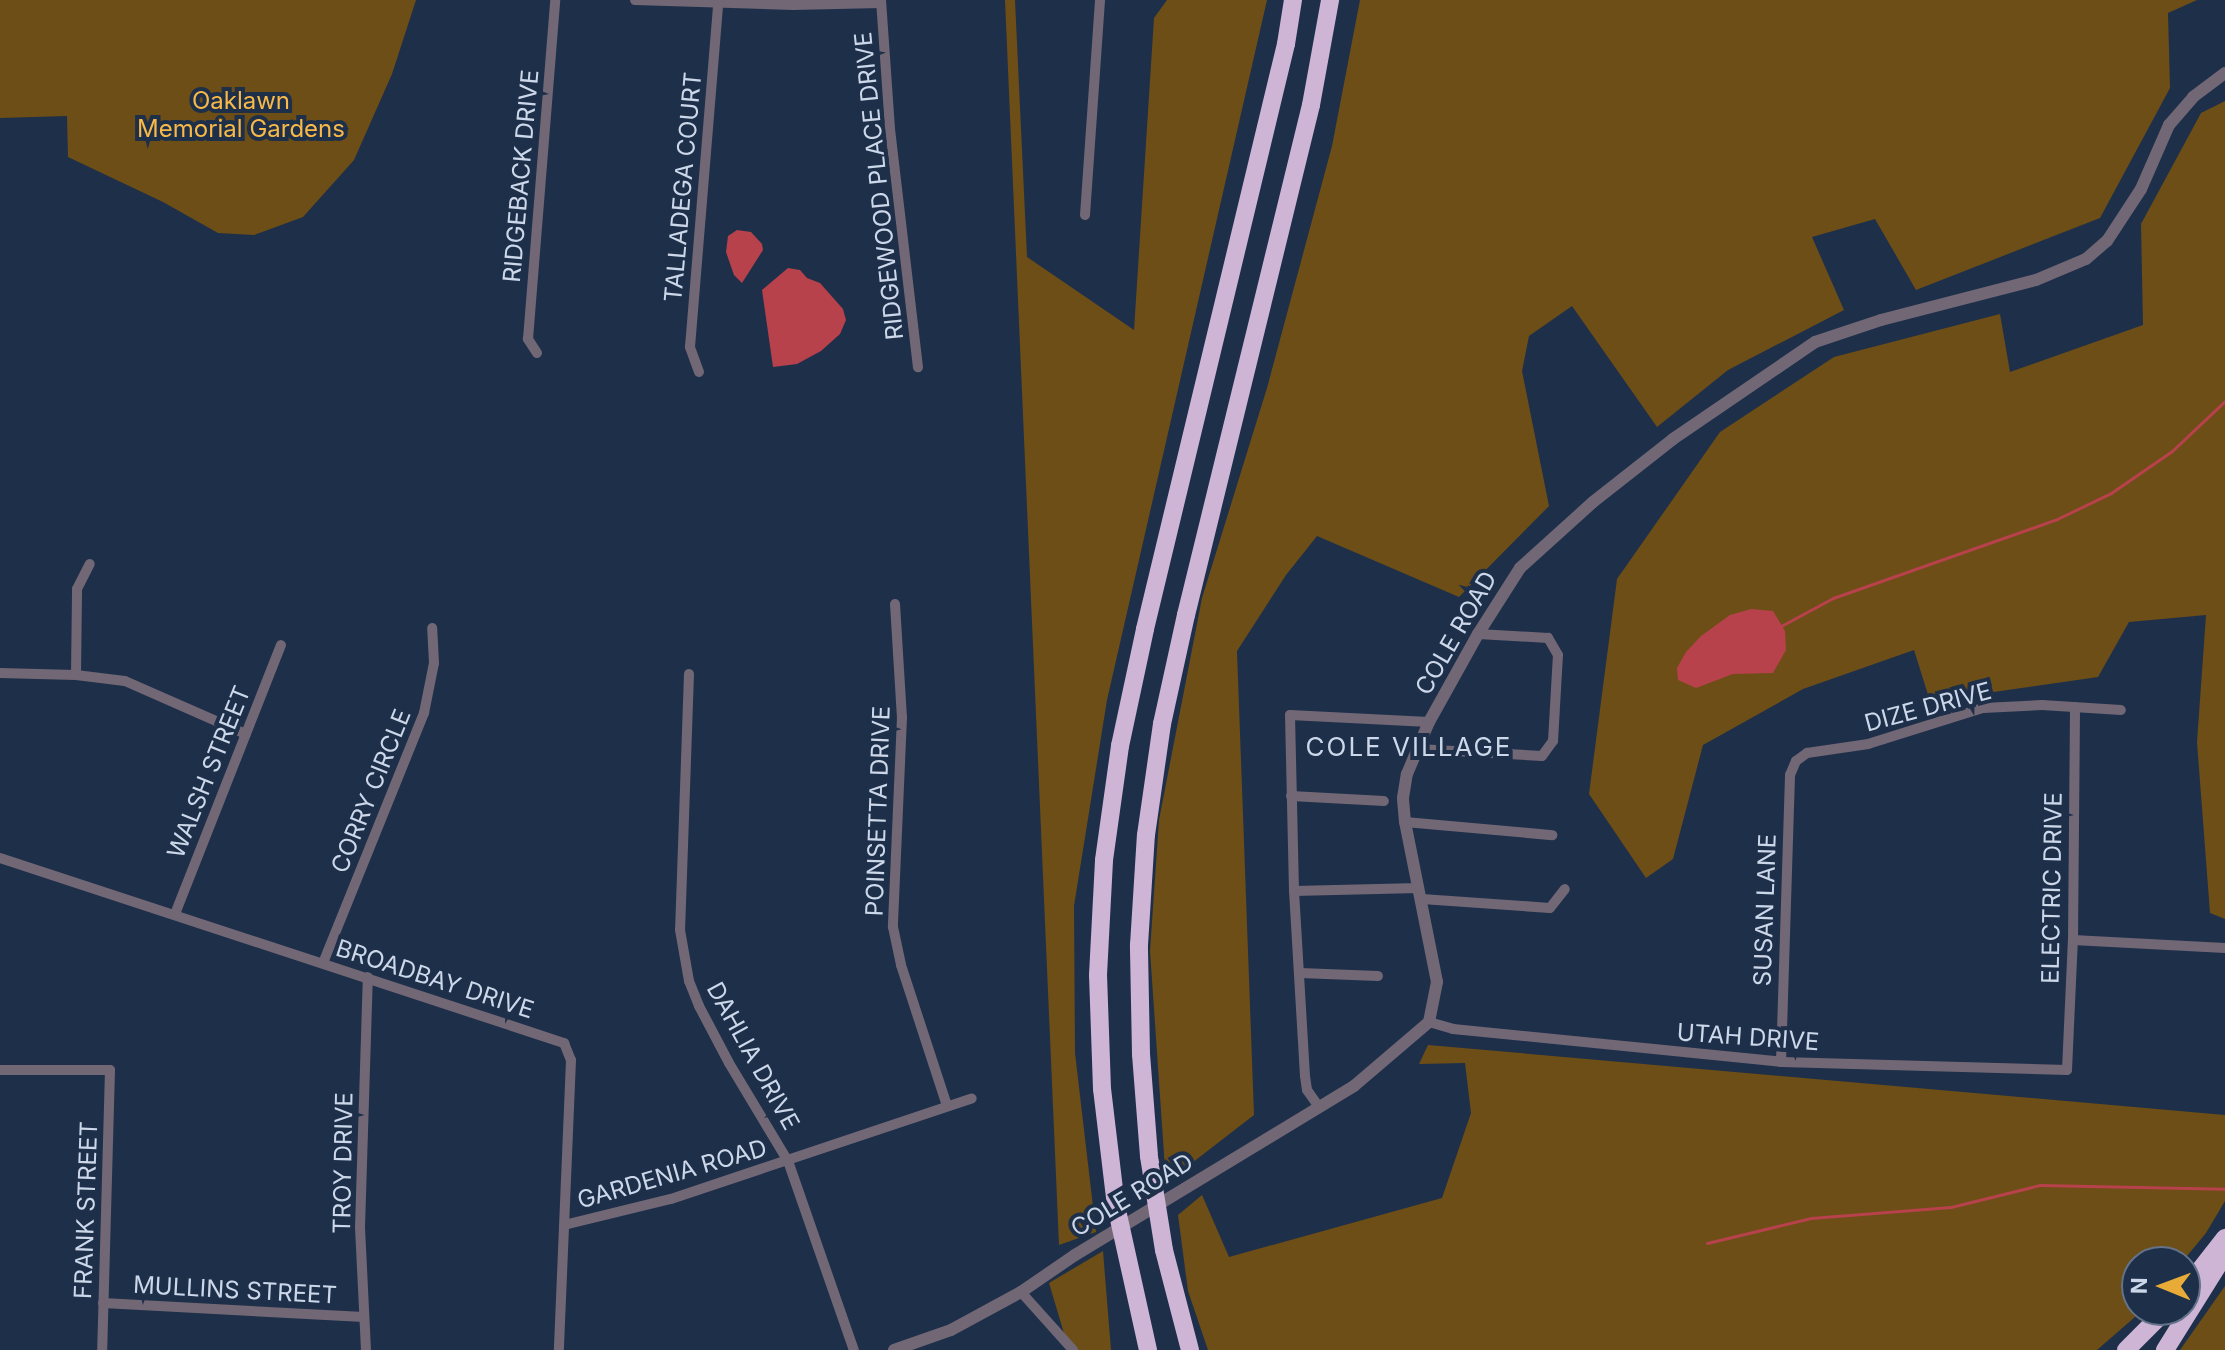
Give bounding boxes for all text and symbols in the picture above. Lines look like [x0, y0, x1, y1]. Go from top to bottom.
street label: RIDGEWOOD PLACE DRIVE [849, 31, 909, 341]
street label: RIDGEBACK DRIVE [497, 68, 545, 284]
street label: TALLADEGA COURT [659, 71, 707, 303]
park label: Oaklawn Memorial Gardens [137, 87, 345, 143]
street label: COLE ROAD [1409, 566, 1503, 700]
street label: DIZE DRIVE [1861, 676, 1995, 738]
street label: WALSH STREET [161, 682, 257, 862]
street label: CORRY CIRCLE [325, 705, 417, 877]
street label: POINSETTA DRIVE [860, 705, 896, 917]
district label: COLE VILLAGE [1306, 731, 1512, 763]
street label: ELECTRIC DRIVE [2036, 792, 2068, 984]
street label: SUSAN LANE [1748, 833, 1782, 987]
street label: BROADBAY DRIVE [332, 933, 538, 1025]
street label: DAHLIA DRIVE [701, 977, 805, 1135]
street label: UTAH DRIVE [1676, 1018, 1820, 1056]
street label: TROY DRIVE [327, 1092, 359, 1234]
street label: FRANK STREET [69, 1121, 103, 1299]
street label: GARDENIA ROAD [574, 1133, 770, 1215]
street label: COLE ROAD [1066, 1147, 1198, 1243]
north arrow [2121, 1246, 2201, 1326]
street label: MULLINS STREET [132, 1270, 338, 1310]
text: N [2126, 1277, 2152, 1294]

